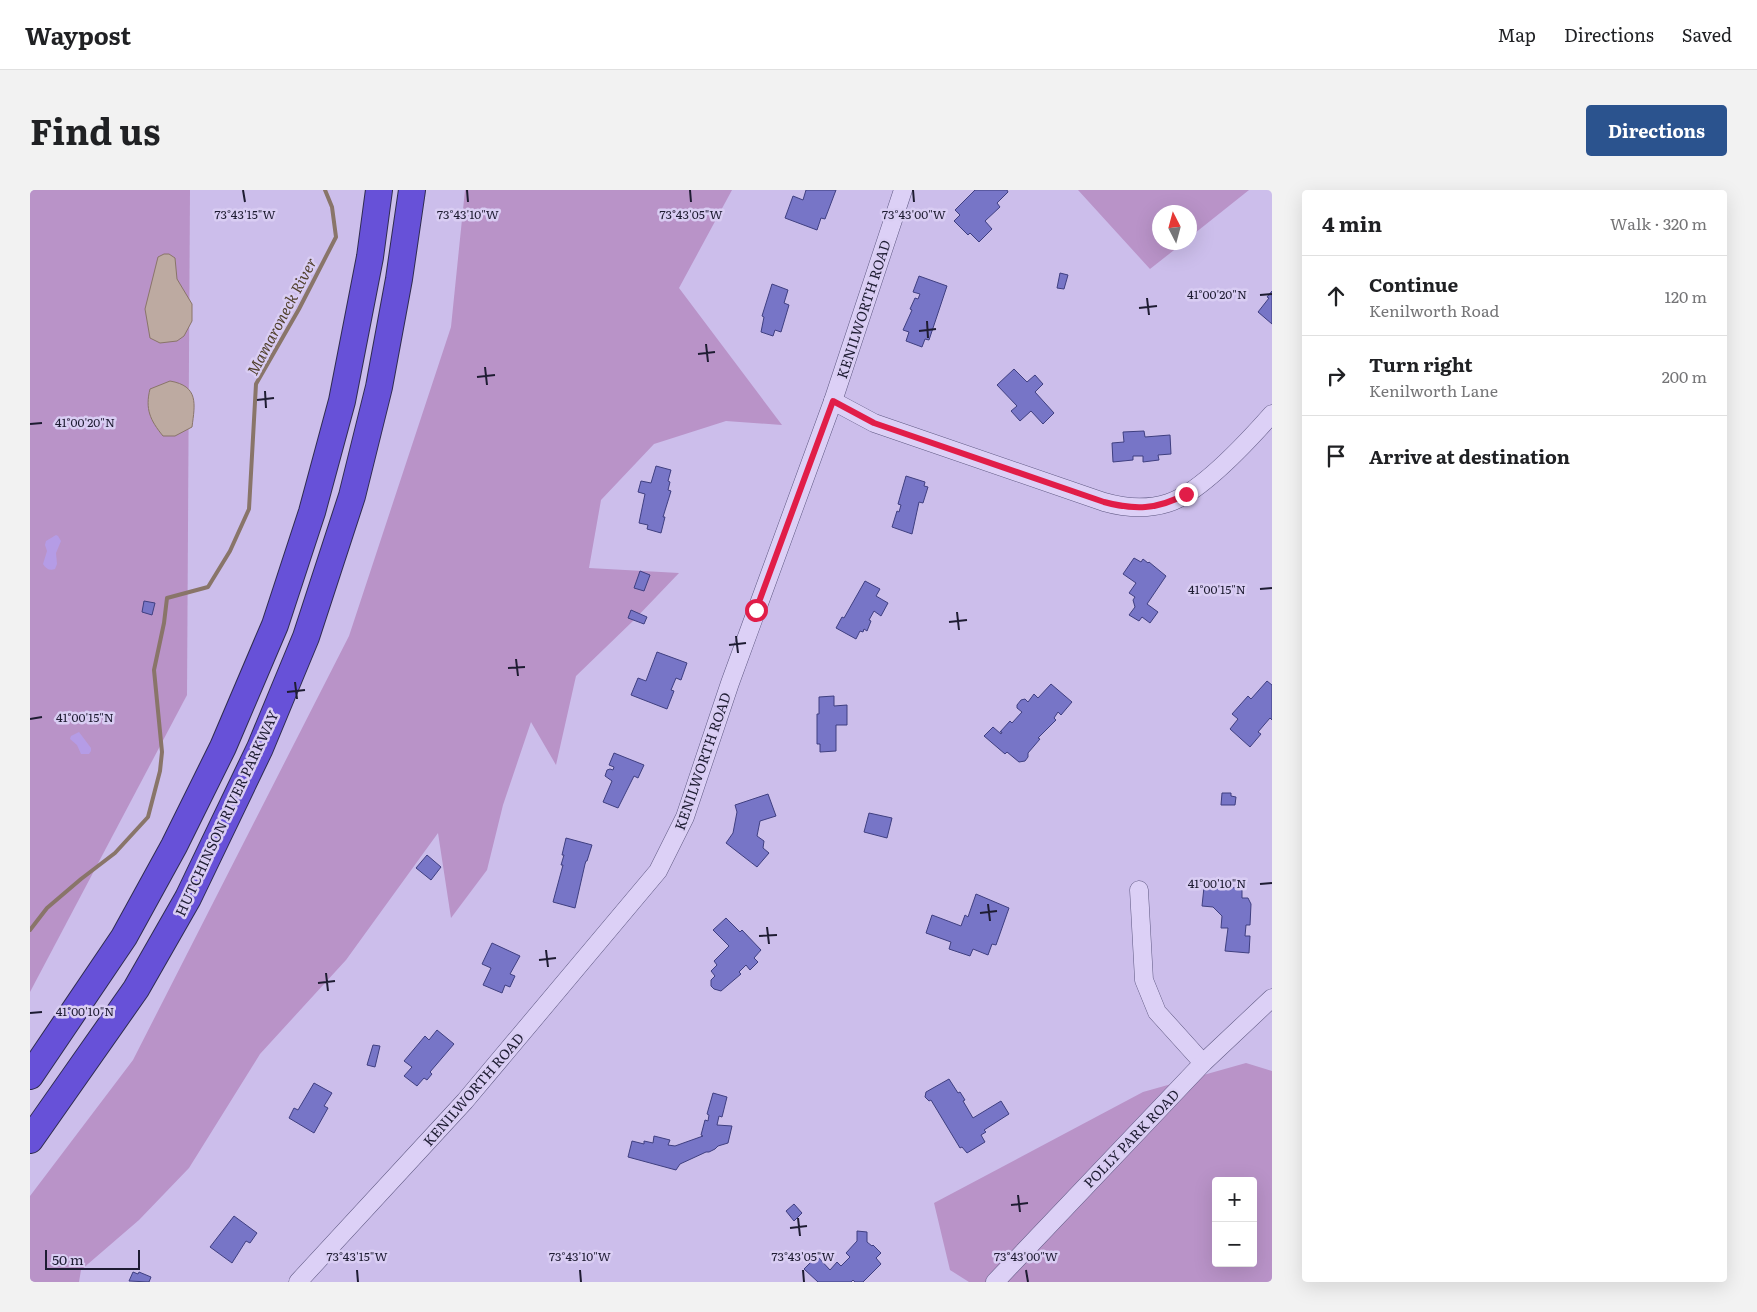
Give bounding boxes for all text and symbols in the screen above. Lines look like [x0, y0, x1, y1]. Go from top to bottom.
text: Waypost [25, 17, 131, 52]
text: Map [1498, 21, 1536, 48]
text: Directions [1564, 21, 1654, 48]
text: Saved [1682, 21, 1732, 48]
text: Find us [30, 104, 160, 156]
button: Directions [1586, 105, 1727, 156]
text: 73°43'15"W [214, 205, 276, 223]
text: 73°43'10"W [437, 205, 499, 223]
text: 73°43'05"W [659, 205, 723, 223]
text: 73°43'00"W [882, 205, 946, 223]
north arrow [1152, 205, 1197, 250]
text: 4 min [1322, 207, 1382, 238]
text: Walk · 320 m [1610, 211, 1707, 235]
street label: KENILWORTH ROAD [831, 237, 895, 381]
water label: Mamaroneck River [240, 253, 322, 379]
text: Continue [1369, 270, 1458, 298]
icon: ahead [1322, 282, 1350, 310]
text: 120 m [1664, 284, 1707, 308]
text: 41°00'20"N [1187, 285, 1247, 303]
text: Kenilworth Road [1369, 298, 1499, 322]
text: Turn right [1369, 350, 1473, 378]
icon: right [1322, 362, 1350, 390]
text: 200 m [1662, 364, 1707, 388]
text: Kenilworth Lane [1369, 378, 1498, 402]
text: 41°00'20"N [55, 413, 115, 431]
icon: arrive [1322, 442, 1350, 470]
text: Arrive at destination [1369, 442, 1570, 470]
route end [1175, 483, 1198, 506]
text: 41°00'15"N [1188, 580, 1246, 598]
route start [745, 599, 768, 622]
street label: KENILWORTH ROAD [669, 689, 735, 833]
street label: HUTCHINSON RIVER PARKWAY [169, 707, 283, 919]
text: 41°00'15"N [56, 708, 114, 726]
text: 41°00'10"N [1188, 874, 1246, 892]
text: 41°00'10"N [56, 1002, 114, 1020]
street label: KENILWORTH ROAD [418, 1028, 528, 1150]
street label: POLLY PARK ROAD [1079, 1084, 1184, 1192]
map controls [1212, 1177, 1257, 1267]
button: + [1212, 1177, 1257, 1222]
button: − [1212, 1222, 1257, 1267]
scale bar [45, 1247, 140, 1270]
text: 73°43'15"W [326, 1247, 388, 1265]
text: 73°43'10"W [549, 1247, 611, 1265]
text: 73°43'05"W [771, 1247, 835, 1265]
text: 73°43'00"W [994, 1247, 1058, 1265]
text: 50 m [52, 1249, 84, 1269]

